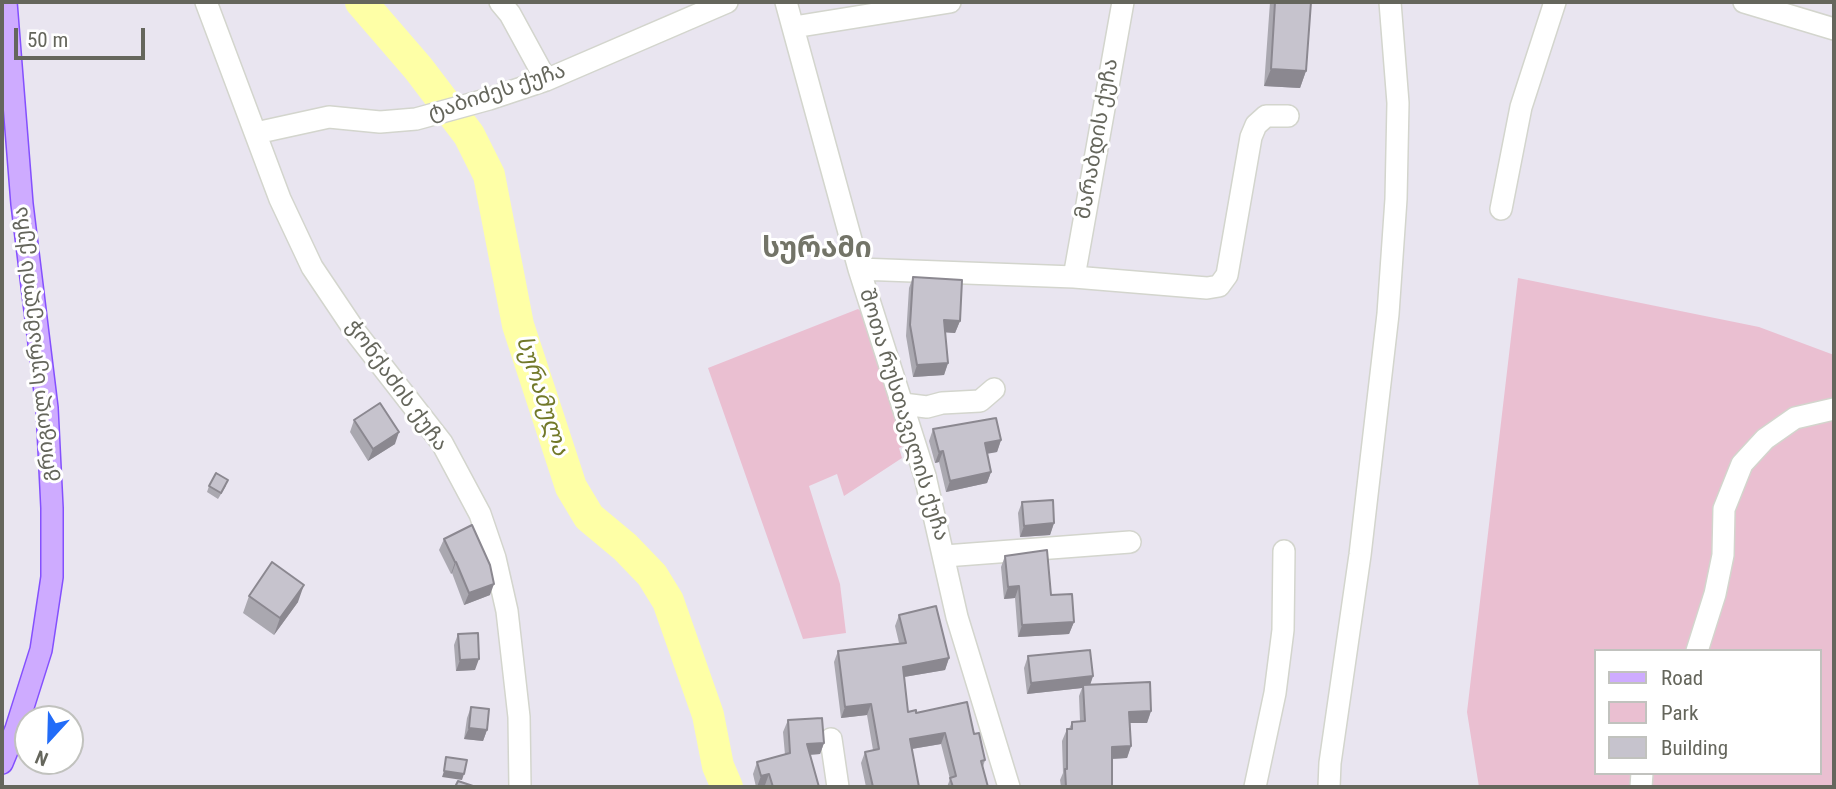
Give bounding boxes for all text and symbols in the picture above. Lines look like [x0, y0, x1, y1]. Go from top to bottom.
scale bar [18, 14, 149, 58]
text: 50 m [27, 28, 68, 52]
street label: მარაბდის ქუჩა [1071, 57, 1125, 221]
street label: ტაბიძეს ქუჩა [425, 59, 569, 127]
street label: გრიგოლ სურამელის ქუჩა [9, 205, 63, 483]
district label: სურამი [762, 233, 872, 267]
street label: შოთა რუსთაველის ქუჩა [853, 286, 953, 544]
street label: ჭონქაძის ქუჩა [340, 315, 452, 457]
water label: სურამულა [509, 333, 573, 459]
legend [1594, 649, 1822, 775]
text: Road [1661, 666, 1703, 690]
text: Park [1661, 701, 1698, 725]
north arrow [14, 705, 84, 775]
text: Building [1661, 736, 1728, 760]
text: N [32, 745, 51, 771]

